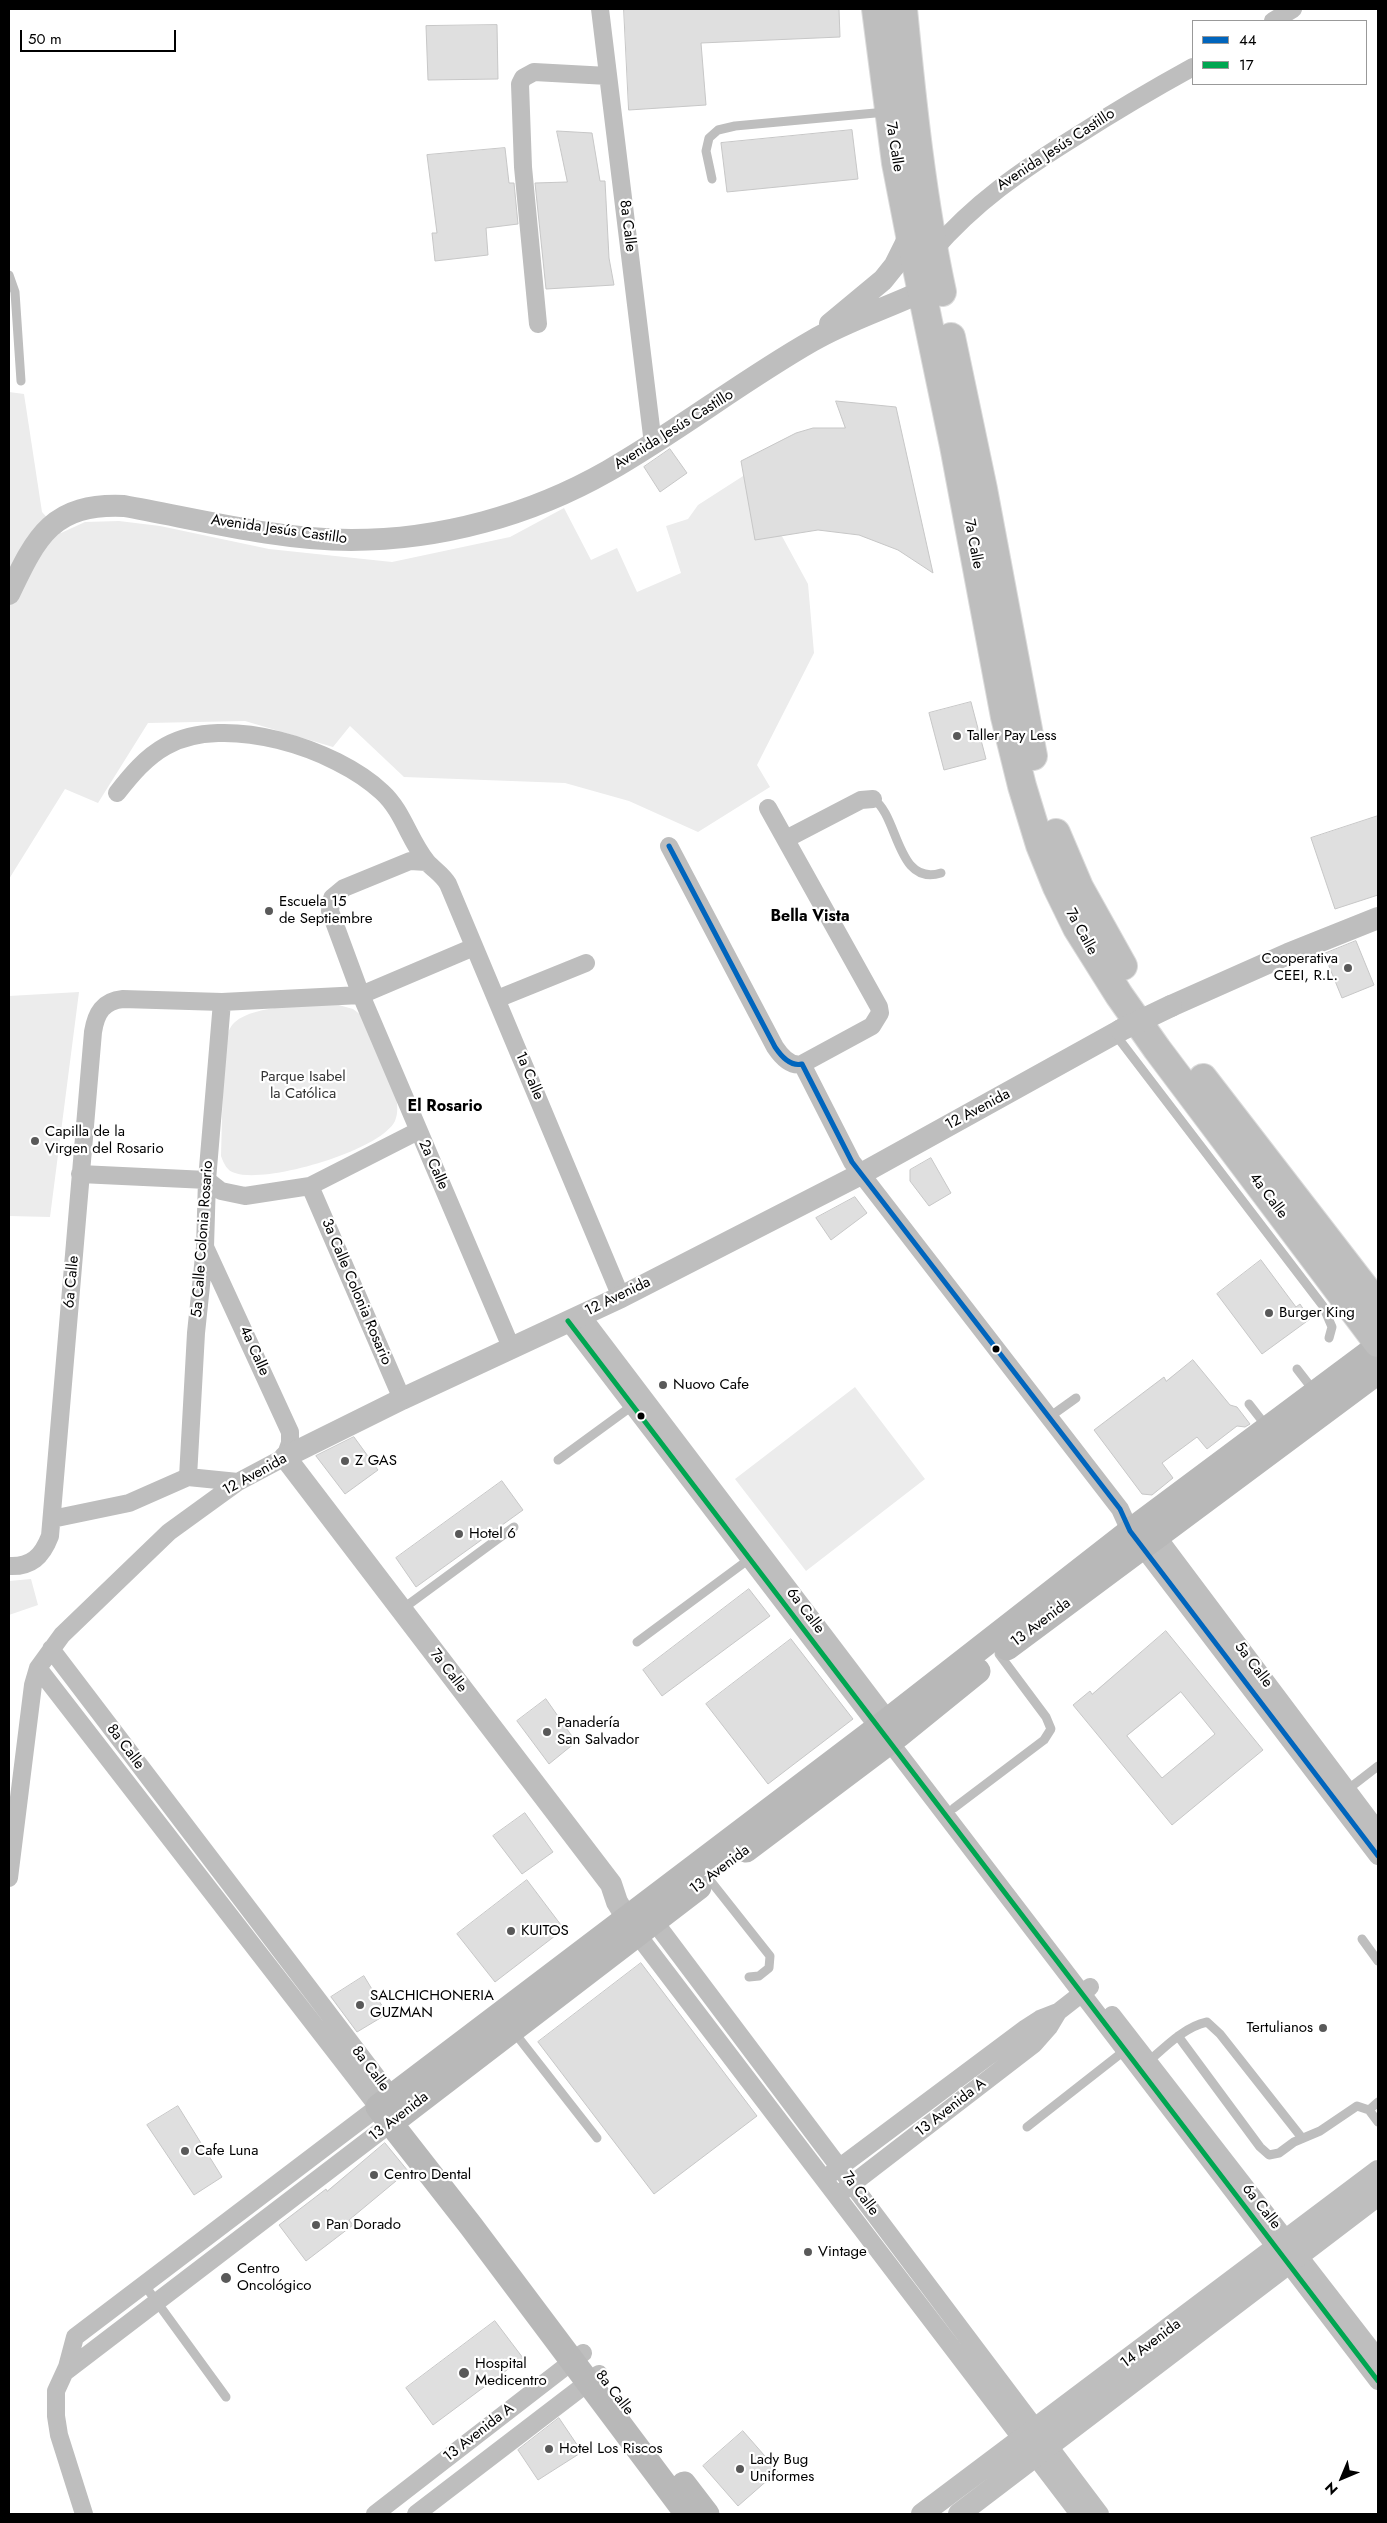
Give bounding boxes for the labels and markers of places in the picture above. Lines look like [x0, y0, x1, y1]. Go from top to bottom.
place label: Taller Pay Less [967, 727, 1057, 745]
marker: Taller Pay Less [951, 730, 963, 742]
place label: Escuela 15 de Septiembre [279, 893, 372, 928]
marker: Escuela 15 de Septiembre [263, 905, 275, 917]
place label: Cooperativa CEEI, R.L. [1261, 950, 1338, 985]
marker: Cooperativa CEEI, R.L. [1342, 962, 1354, 974]
place label: Capilla de la Virgen del Rosario [45, 1123, 164, 1158]
marker: Capilla de la Virgen del Rosario [29, 1135, 41, 1147]
place label: Burger King [1279, 1304, 1355, 1322]
marker: Burger King [1263, 1307, 1275, 1319]
unlabelled marker [991, 1344, 1001, 1354]
place label: Nuovo Cafe [673, 1376, 749, 1394]
marker: Nuovo Cafe [657, 1379, 669, 1391]
unlabelled marker [636, 1411, 646, 1421]
place label: Z GAS [355, 1452, 397, 1470]
marker: Z GAS [339, 1455, 351, 1467]
place label: Hotel 6 [469, 1525, 516, 1543]
marker: Hotel 6 [453, 1528, 465, 1540]
place label: Panadería San Salvador [557, 1714, 639, 1749]
marker: Panadería San Salvador [541, 1726, 553, 1738]
place label: KUITOS [521, 1922, 569, 1940]
marker: KUITOS [505, 1925, 517, 1937]
place label: SALCHICHONERIA GUZMAN [370, 1987, 494, 2022]
marker: SALCHICHONERIA GUZMAN [354, 1999, 366, 2011]
place label: Tertulianos [1247, 2019, 1313, 2037]
marker: Tertulianos [1317, 2022, 1329, 2034]
place label: Cafe Luna [195, 2142, 258, 2160]
marker: Cafe Luna [179, 2145, 191, 2157]
place label: Centro Dental [384, 2166, 471, 2184]
marker: Centro Dental [368, 2169, 380, 2181]
place label: Pan Dorado [326, 2216, 401, 2234]
marker: Pan Dorado [310, 2219, 322, 2231]
place label: Vintage [818, 2243, 867, 2261]
marker: Vintage [802, 2246, 814, 2258]
place label: Centro Oncológico [237, 2260, 312, 2295]
marker: Centro Oncológico [219, 2271, 233, 2285]
place label: Hospital Medicentro [475, 2355, 547, 2390]
marker: Hospital Medicentro [457, 2366, 471, 2380]
place label: Hotel Los Riscos [559, 2440, 662, 2458]
marker: Hotel Los Riscos [543, 2443, 555, 2455]
place label: Lady Bug Uniformes [750, 2451, 814, 2486]
marker: Lady Bug Uniformes [734, 2463, 746, 2475]

